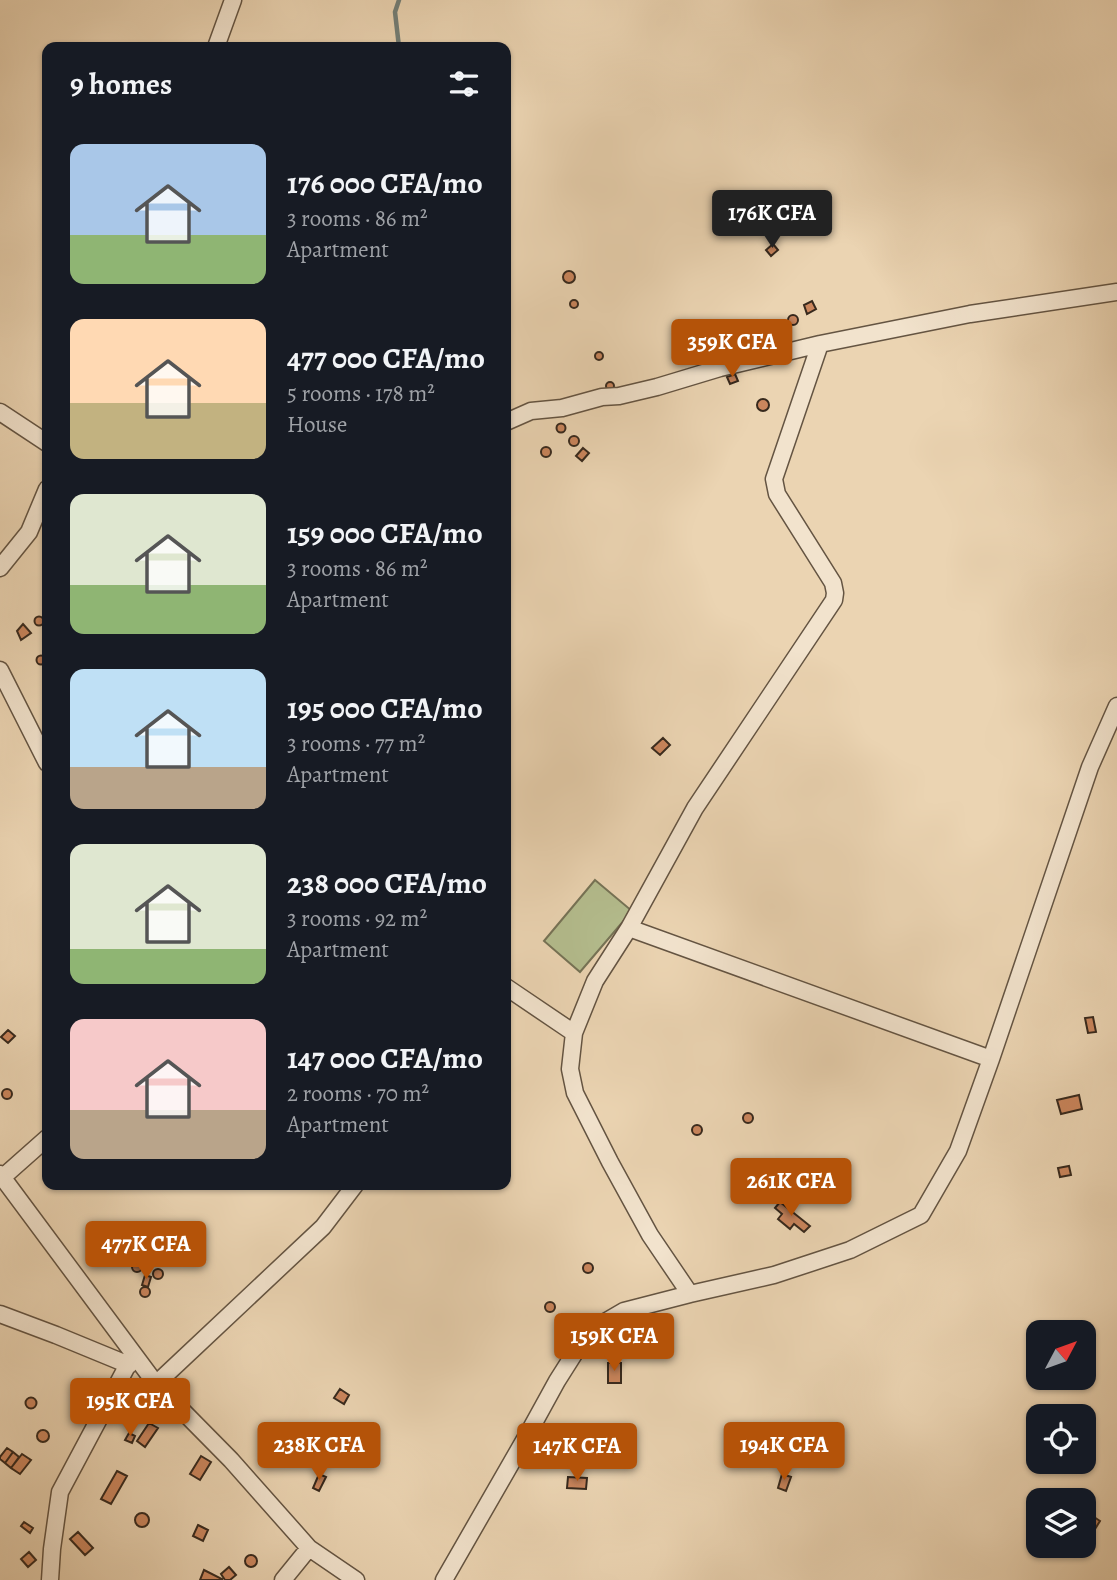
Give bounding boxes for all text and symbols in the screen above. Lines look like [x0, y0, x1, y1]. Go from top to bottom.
text: 9 homes [70, 64, 172, 104]
icon: filters [445, 65, 483, 103]
text: 176 000 CFA/mo [287, 163, 483, 203]
icon: home [126, 172, 210, 256]
pin: 176K CFA [700, 190, 844, 250]
text: 176K CFA [728, 197, 816, 228]
text: 3 rooms · 86 m² [287, 203, 428, 234]
text: Apartment [287, 234, 389, 265]
pin: 359K CFA [660, 320, 804, 379]
text: 359K CFA [687, 326, 777, 357]
text: 477 000 CFA/mo [287, 338, 485, 378]
icon: home [126, 347, 210, 431]
text: 5 rooms · 178 m² [287, 378, 435, 409]
text: House [287, 409, 347, 440]
text: 159 000 CFA/mo [287, 513, 483, 553]
icon: home [126, 522, 210, 606]
text: 3 rooms · 86 m² [287, 553, 428, 584]
text: Apartment [287, 584, 389, 615]
text: 195 000 CFA/mo [287, 688, 483, 728]
icon: home [126, 697, 210, 781]
text: 3 rooms · 77 m² [287, 728, 425, 759]
text: Apartment [287, 759, 389, 790]
text: 238 000 CFA/mo [287, 863, 487, 903]
icon: home [126, 872, 210, 956]
text: 3 rooms · 92 m² [287, 903, 427, 934]
text: Apartment [287, 934, 389, 965]
text: 147 000 CFA/mo [287, 1038, 483, 1078]
icon: home [126, 1047, 210, 1131]
text: 2 rooms · 70 m² [287, 1078, 429, 1109]
text: Apartment [287, 1109, 389, 1140]
pin: 261K CFA [719, 1158, 863, 1218]
text: 261K CFA [746, 1165, 836, 1196]
pin: 477K CFA [74, 1222, 218, 1281]
text: 477K CFA [101, 1228, 191, 1259]
pin: 159K CFA [542, 1314, 686, 1373]
text: 159K CFA [570, 1320, 658, 1351]
north arrow [1026, 1320, 1096, 1390]
map controls [1026, 1320, 1096, 1558]
pin: 195K CFA [58, 1378, 202, 1438]
text: 195K CFA [86, 1385, 174, 1416]
button: locate [1026, 1404, 1096, 1474]
pin: 238K CFA [247, 1422, 391, 1482]
pin: 194K CFA [712, 1422, 856, 1482]
pin: 147K CFA [505, 1424, 649, 1483]
text: 238K CFA [273, 1429, 365, 1460]
text: 194K CFA [740, 1429, 828, 1460]
text: 147K CFA [533, 1430, 621, 1461]
button: layers [1026, 1488, 1096, 1558]

